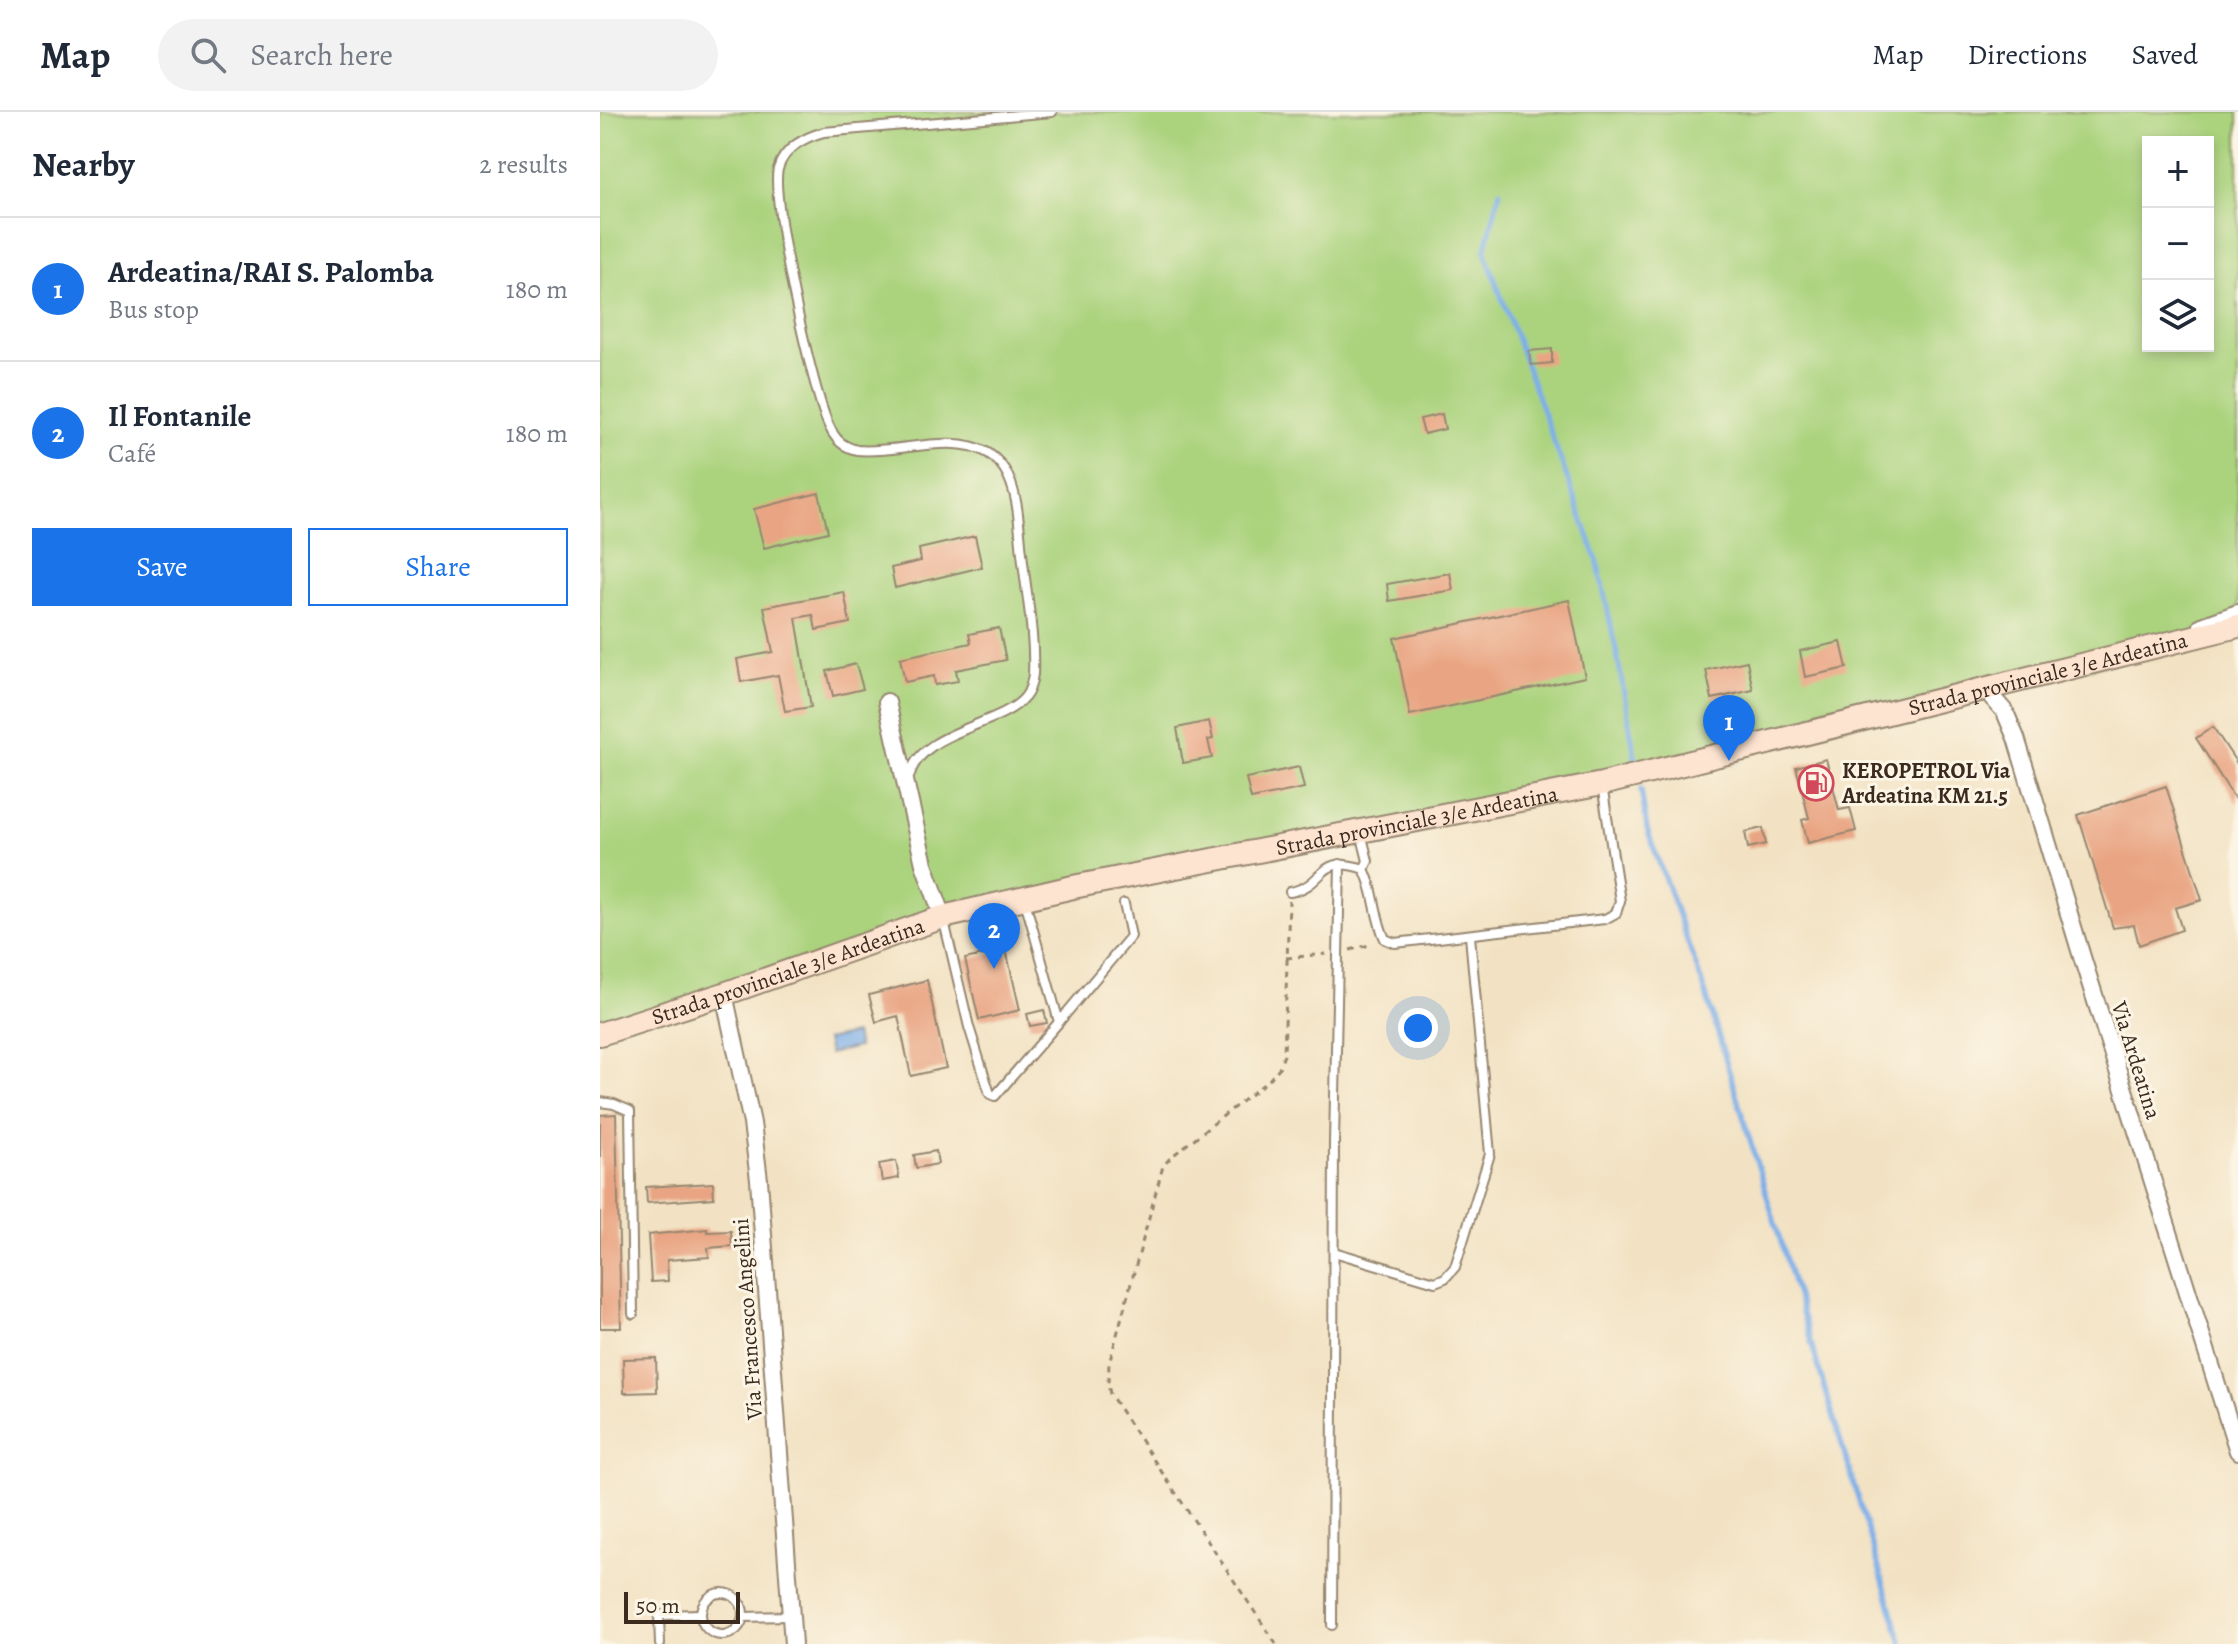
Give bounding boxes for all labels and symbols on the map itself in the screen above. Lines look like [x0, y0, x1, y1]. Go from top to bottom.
street label: Strada provinciale 3/e Ardeatina [1905, 625, 2191, 723]
pin: 1 [1703, 695, 1755, 761]
place label: KEROPETROL Via Ardeatina KM 21.5 [1841, 756, 2011, 811]
fuel station icon: KEROPETROL Via Ardeatina KM 21.5 [1797, 764, 1835, 802]
street label: Strada provinciale 3/e Ardeatina [1273, 779, 1561, 863]
pin: 2 [968, 903, 1020, 969]
street label: Strada provinciale 3/e Ardeatina [648, 911, 929, 1032]
street label: Via Ardeatina [2104, 997, 2168, 1124]
your location [1398, 1008, 1438, 1048]
street label: Via Francesco Angelini [726, 1217, 770, 1422]
scale bar [624, 1588, 740, 1624]

